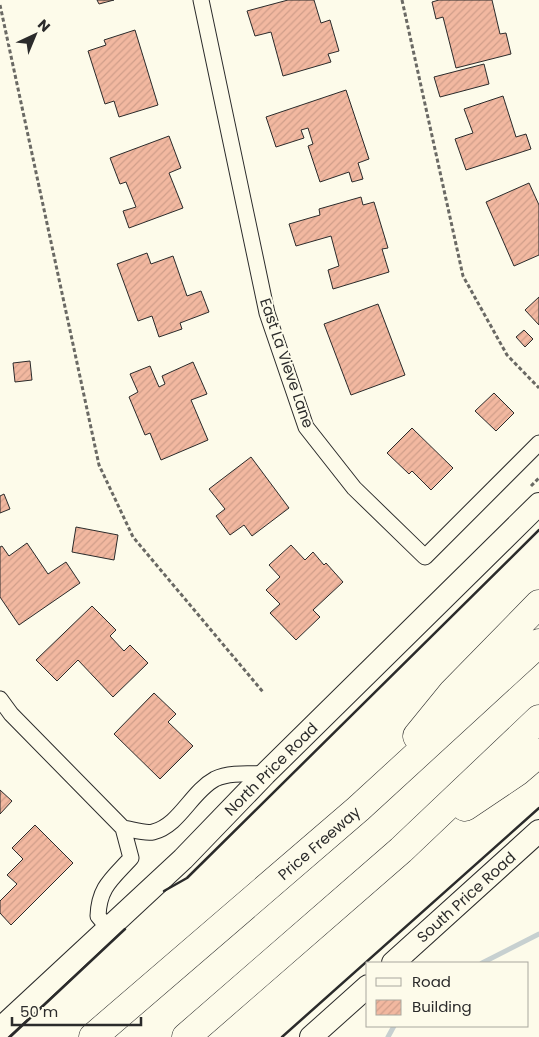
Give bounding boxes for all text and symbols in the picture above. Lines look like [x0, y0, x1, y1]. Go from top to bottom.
north arrow [10, 10, 60, 60]
text: N [33, 15, 55, 36]
street label: East La Vieve Lane [255, 295, 319, 431]
street label: North Price Road [220, 718, 322, 820]
street label: Price Freeway [273, 801, 365, 885]
street label: South Price Road [412, 847, 520, 947]
legend [366, 962, 529, 1027]
text: Road [412, 971, 451, 992]
scale bar [12, 994, 141, 1026]
text: Building [412, 996, 472, 1017]
text: 50 m [20, 1001, 58, 1022]

